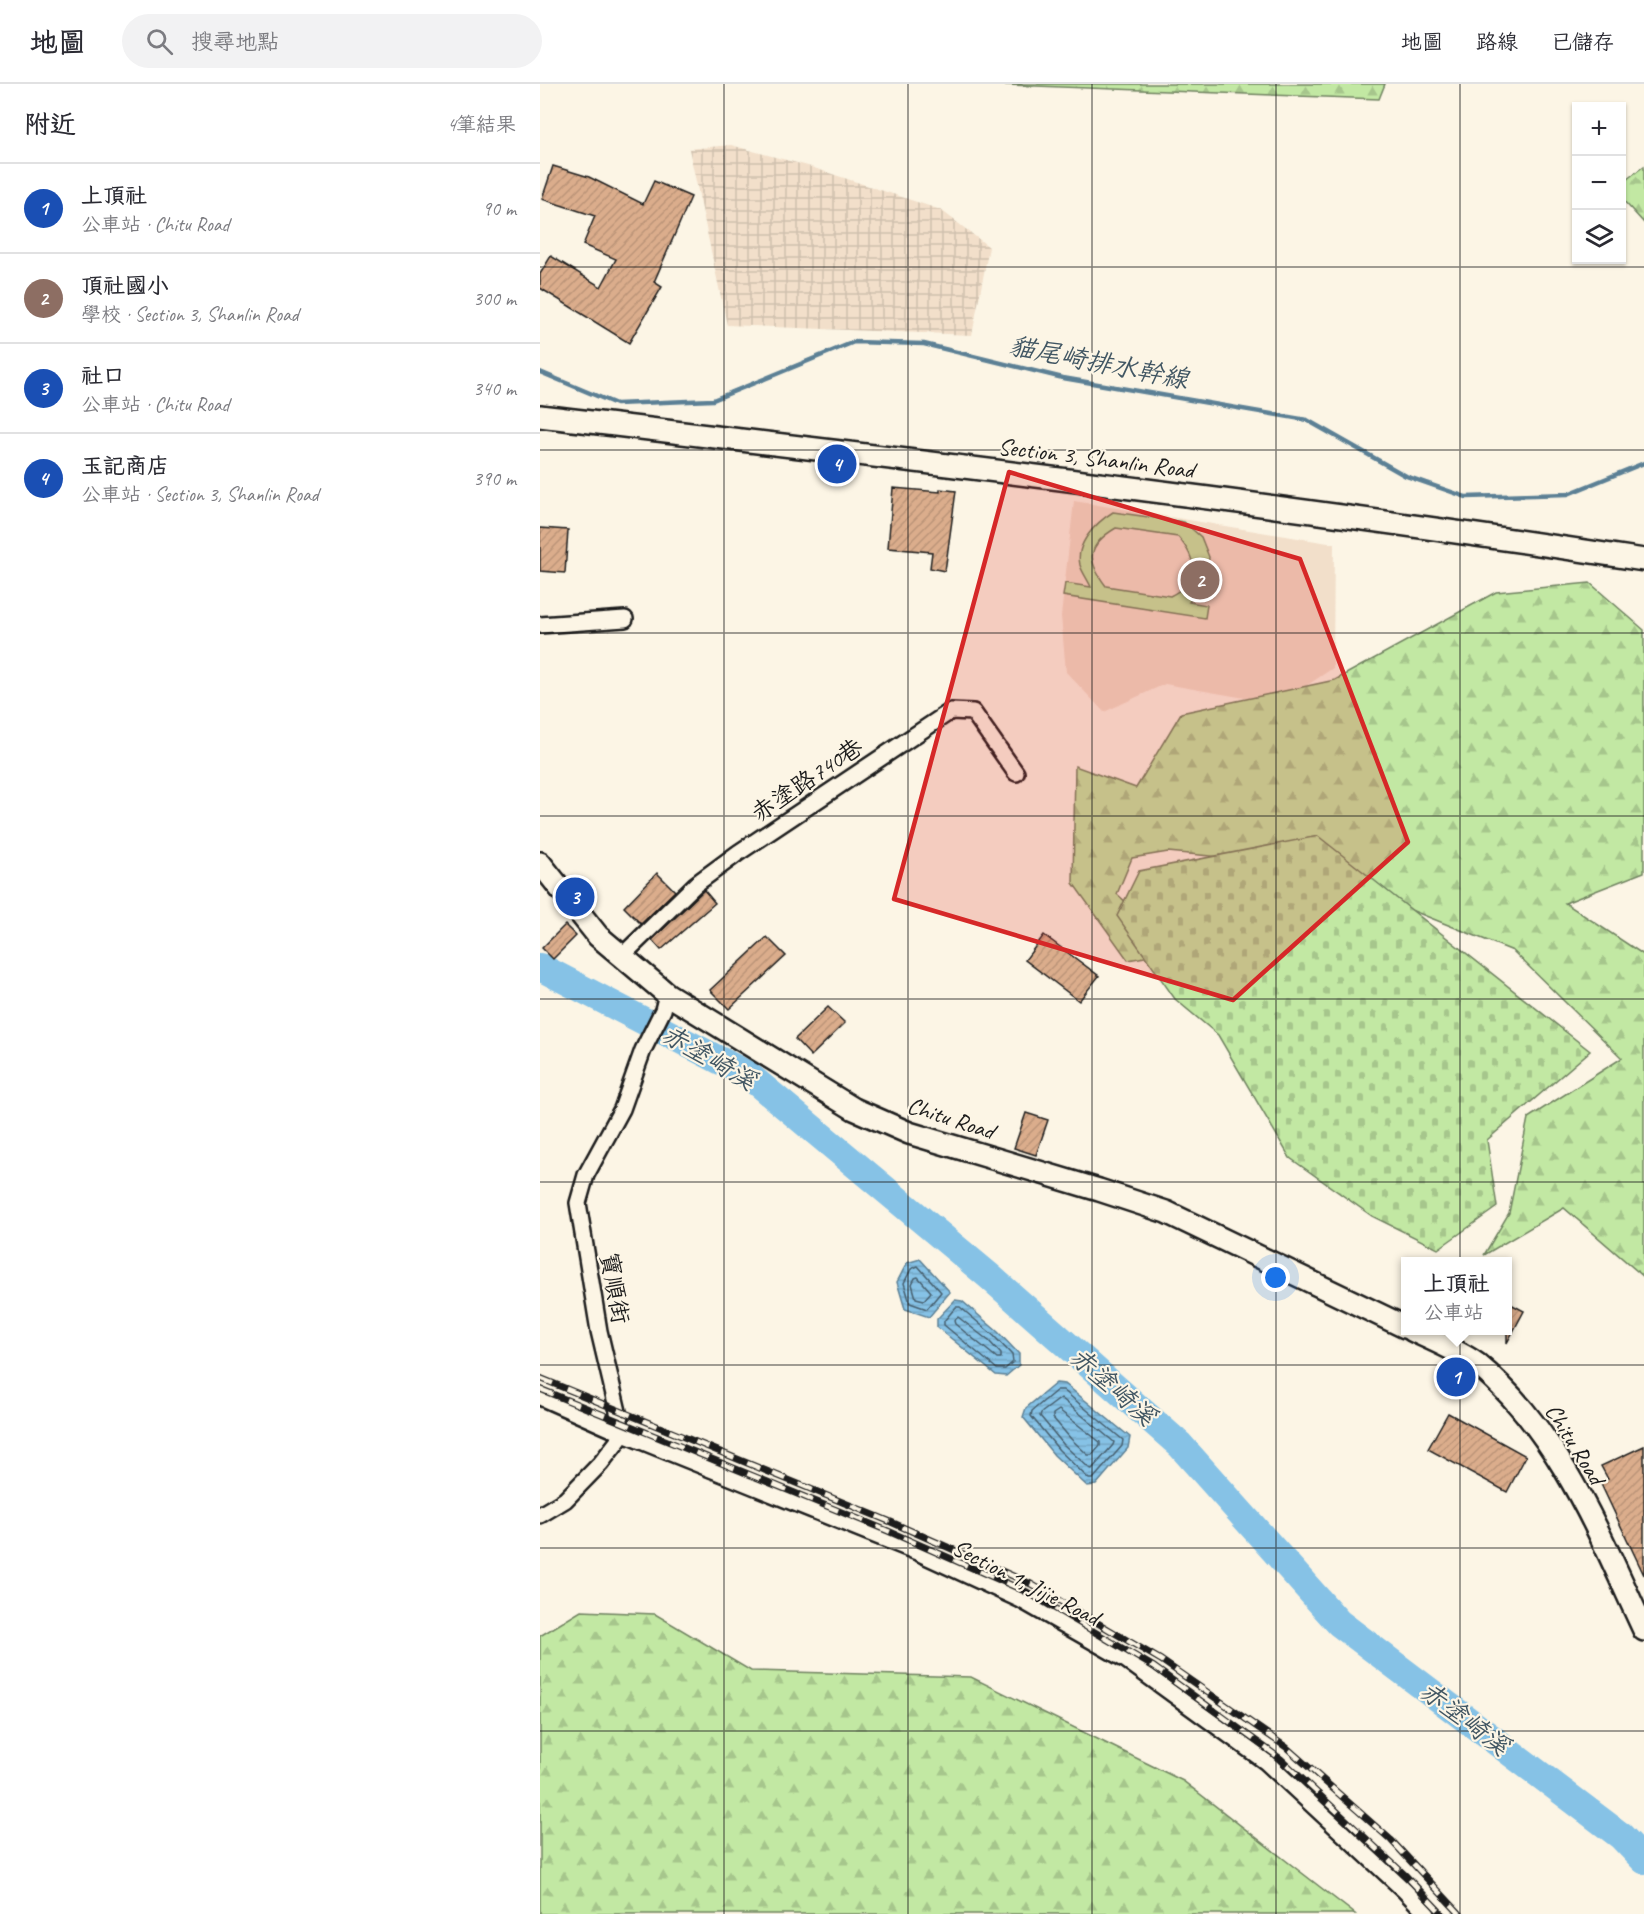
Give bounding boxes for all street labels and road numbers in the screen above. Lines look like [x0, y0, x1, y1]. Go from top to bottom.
street label: Section 3, Shanlin Road [996, 431, 1199, 485]
street label: 赤塗路740巷 [745, 732, 869, 828]
street label: Chitu Road [904, 1090, 1002, 1147]
street label: 寶順街 [594, 1250, 636, 1326]
street label: Chitu Road [1538, 1398, 1613, 1493]
street label: Section 1, Jijie Road [947, 1532, 1108, 1634]

